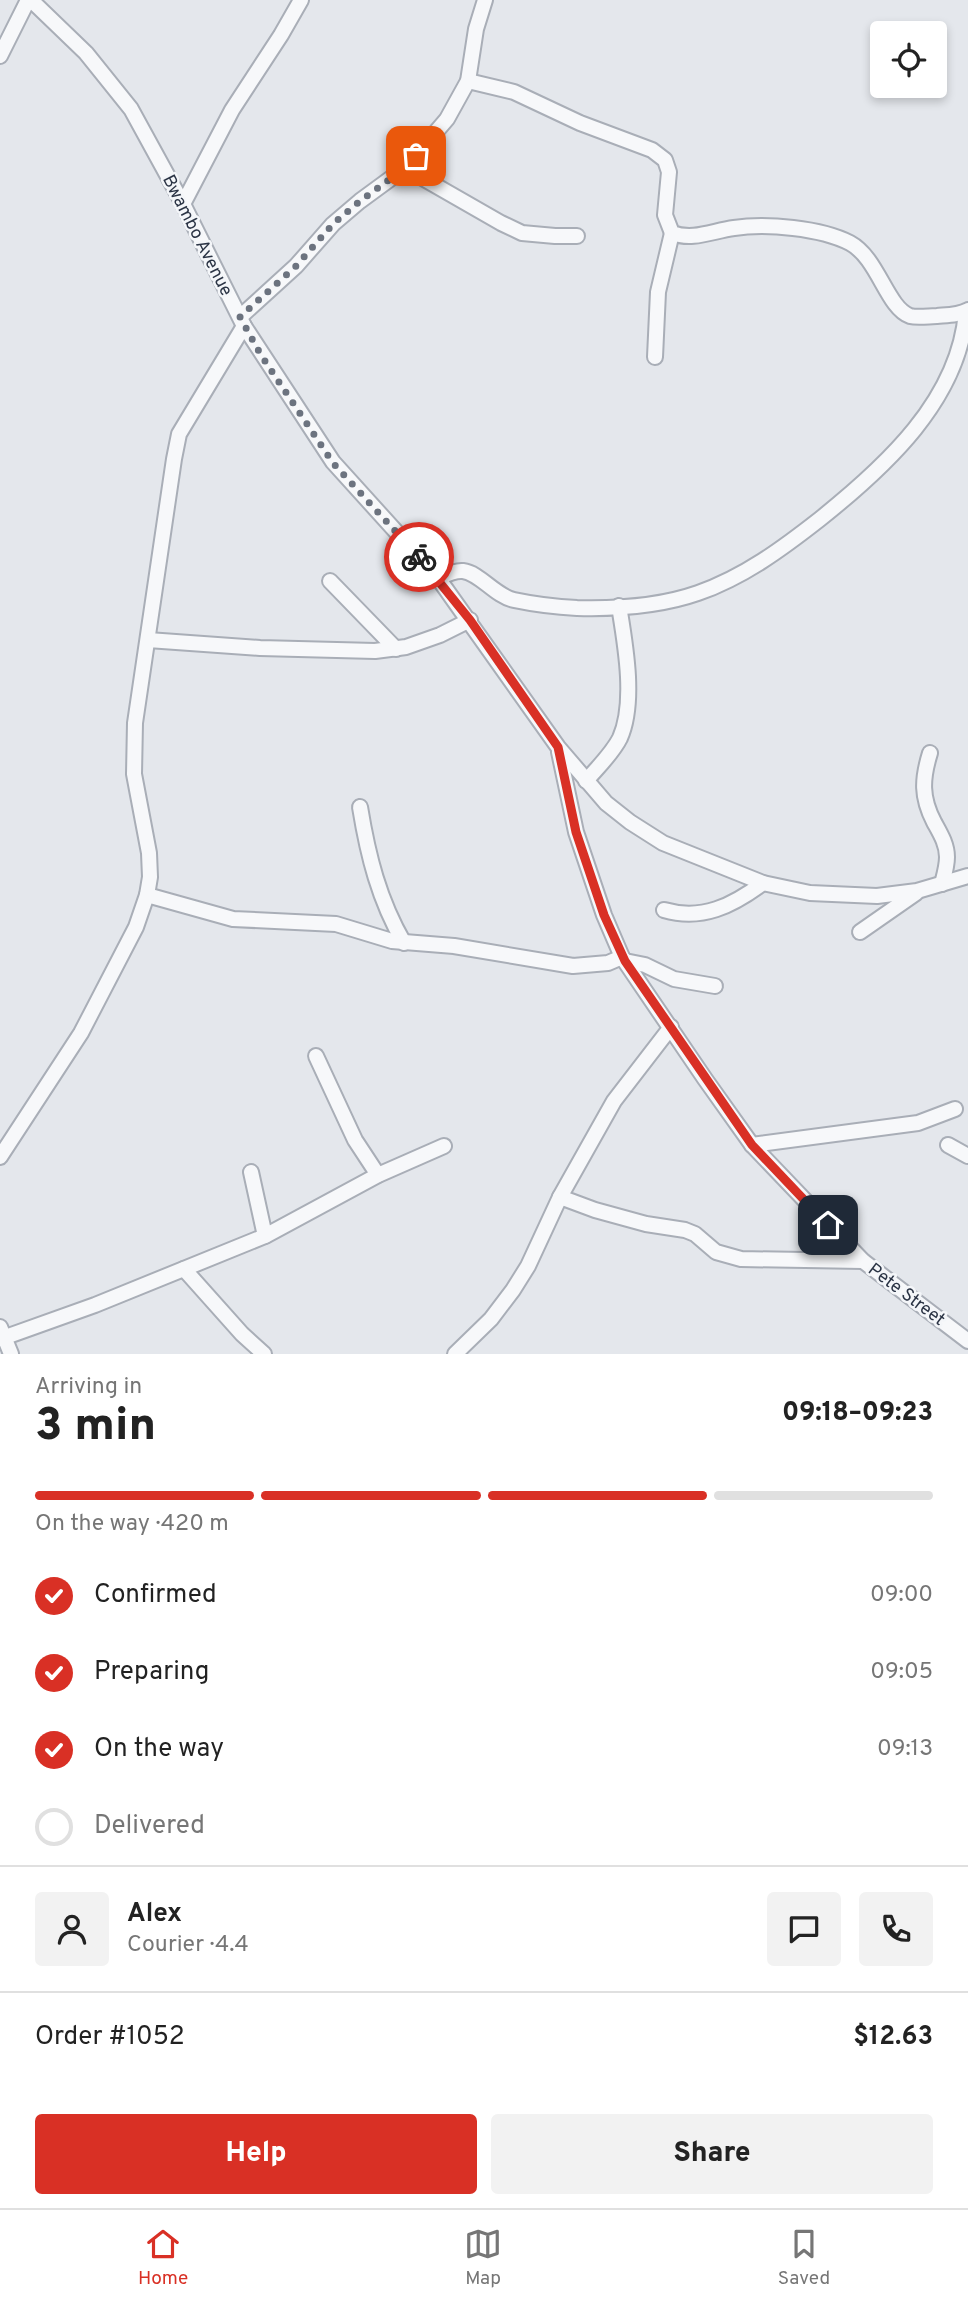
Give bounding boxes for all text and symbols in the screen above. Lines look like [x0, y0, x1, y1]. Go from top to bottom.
map controls [870, 21, 947, 98]
button: locate [870, 21, 947, 98]
pin [386, 126, 446, 186]
icon: bag [397, 137, 435, 175]
street label: Bwambo Avenue [156, 171, 237, 300]
courier [384, 522, 454, 592]
icon: bike [400, 538, 438, 576]
pin [798, 1195, 858, 1255]
icon: home [809, 1206, 847, 1244]
street label: Pete Street [863, 1259, 949, 1332]
text: Arriving in [35, 1373, 142, 1402]
text: 09:18–09:23 [782, 1397, 933, 1430]
text: 3 min [35, 1398, 156, 1457]
text: On the way · 420 m [35, 1510, 229, 1539]
icon: check [35, 1577, 73, 1615]
text: Confirmed [94, 1579, 217, 1612]
text: 09:00 [870, 1581, 933, 1610]
icon: check [35, 1654, 73, 1692]
text: Preparing [94, 1656, 209, 1689]
text: 09:05 [870, 1658, 933, 1687]
icon: check [35, 1731, 73, 1769]
text: On the way [94, 1733, 224, 1766]
text: 09:13 [877, 1735, 933, 1764]
text: Delivered [94, 1810, 205, 1843]
button: person [35, 1892, 109, 1966]
button: chat [767, 1892, 841, 1966]
button: phone [859, 1892, 933, 1966]
text: Alex [127, 1898, 182, 1931]
text: Courier · 4.4 [127, 1931, 249, 1960]
text: Order #1052 [35, 2021, 185, 2054]
text: $12.63 [853, 2021, 933, 2054]
button: Help [35, 2114, 477, 2194]
button: Share [491, 2114, 933, 2194]
tab: Home [138, 2225, 188, 2291]
tab: Map [464, 2225, 502, 2291]
tab: Saved [778, 2225, 830, 2291]

